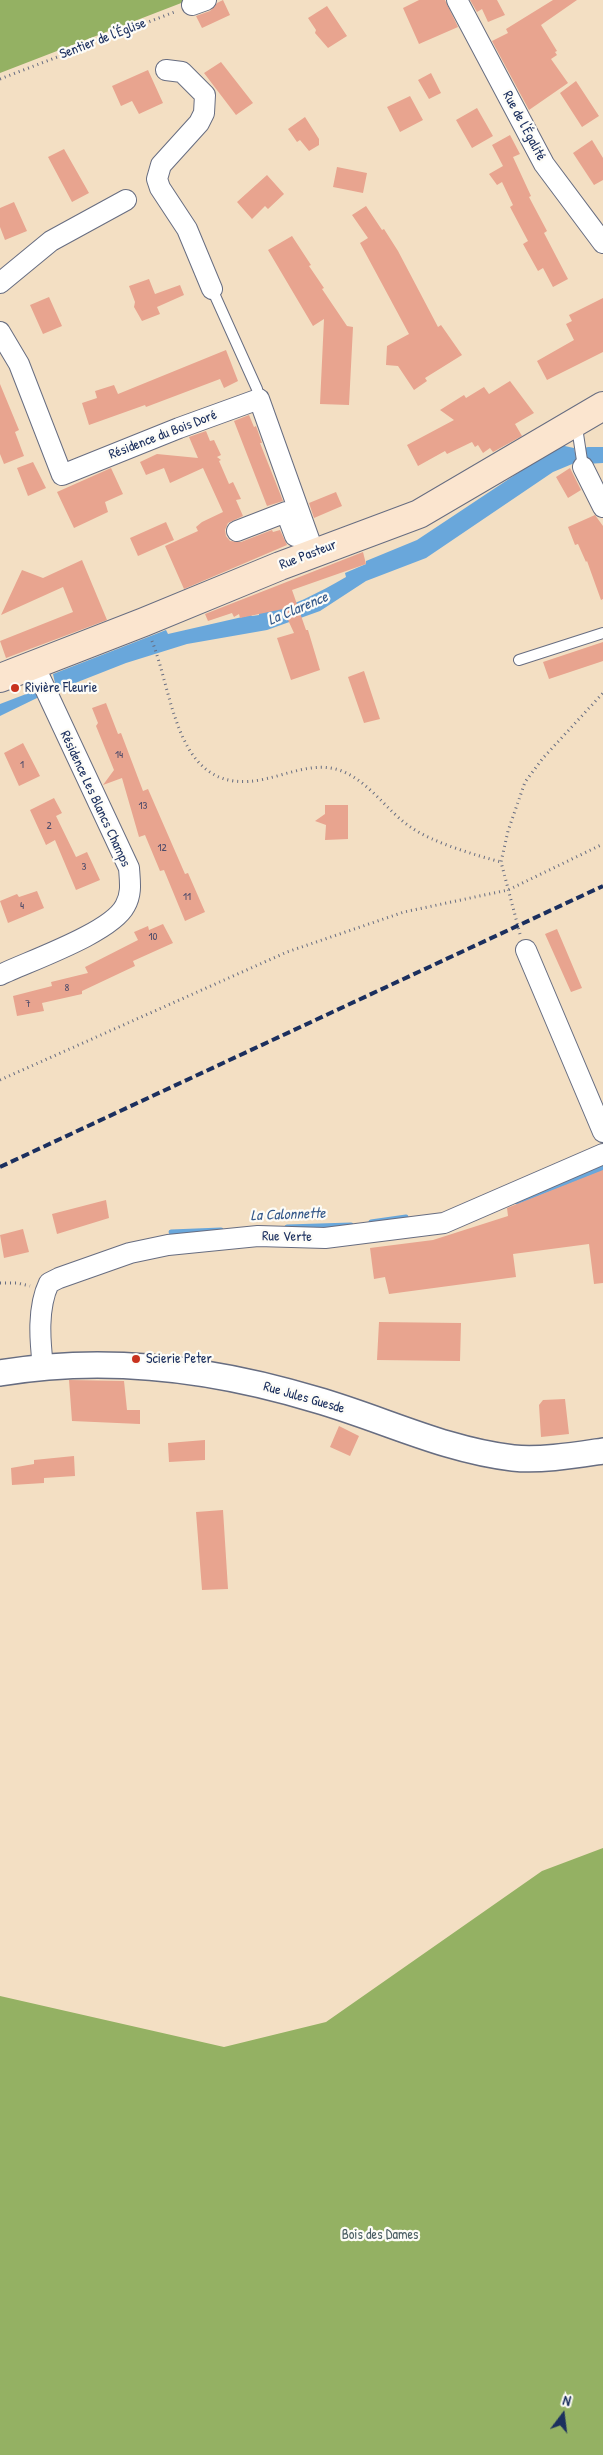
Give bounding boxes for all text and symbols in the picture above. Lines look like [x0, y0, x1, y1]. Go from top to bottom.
street label: Sentier de l'Église [58, 15, 148, 63]
street label: Rue de l'Égalité [499, 88, 549, 164]
street label: Résidence du Bois Doré [107, 407, 219, 463]
street label: Rue Pasteur [277, 536, 339, 574]
water label: La Clarence [265, 588, 331, 630]
place label: Rivière Fleurie [25, 680, 97, 696]
marker: Rivière Fleurie [9, 682, 21, 694]
street label: Résidence Les Blancs Champs [56, 728, 134, 870]
house number: 14 [115, 748, 123, 762]
house number: 1 [20, 758, 24, 772]
house number: 13 [139, 799, 147, 813]
house number: 2 [46, 819, 52, 833]
house number: 12 [157, 841, 167, 855]
house number: 3 [82, 860, 86, 874]
house number: 11 [183, 890, 191, 904]
house number: 4 [20, 899, 24, 913]
house number: 10 [149, 930, 157, 944]
house number: 8 [65, 981, 69, 995]
house number: 7 [25, 997, 31, 1011]
water label: La Calonnette [250, 1205, 326, 1225]
street label: Rue Verte [262, 1228, 312, 1246]
place label: Scierie Peter [146, 1351, 212, 1367]
marker: Scierie Peter [130, 1353, 142, 1365]
street label: Rue Jules Guesde [261, 1378, 347, 1418]
park label: Bois des Dames [342, 2227, 418, 2243]
north arrow [538, 2390, 588, 2440]
text: N [561, 2390, 573, 2410]

